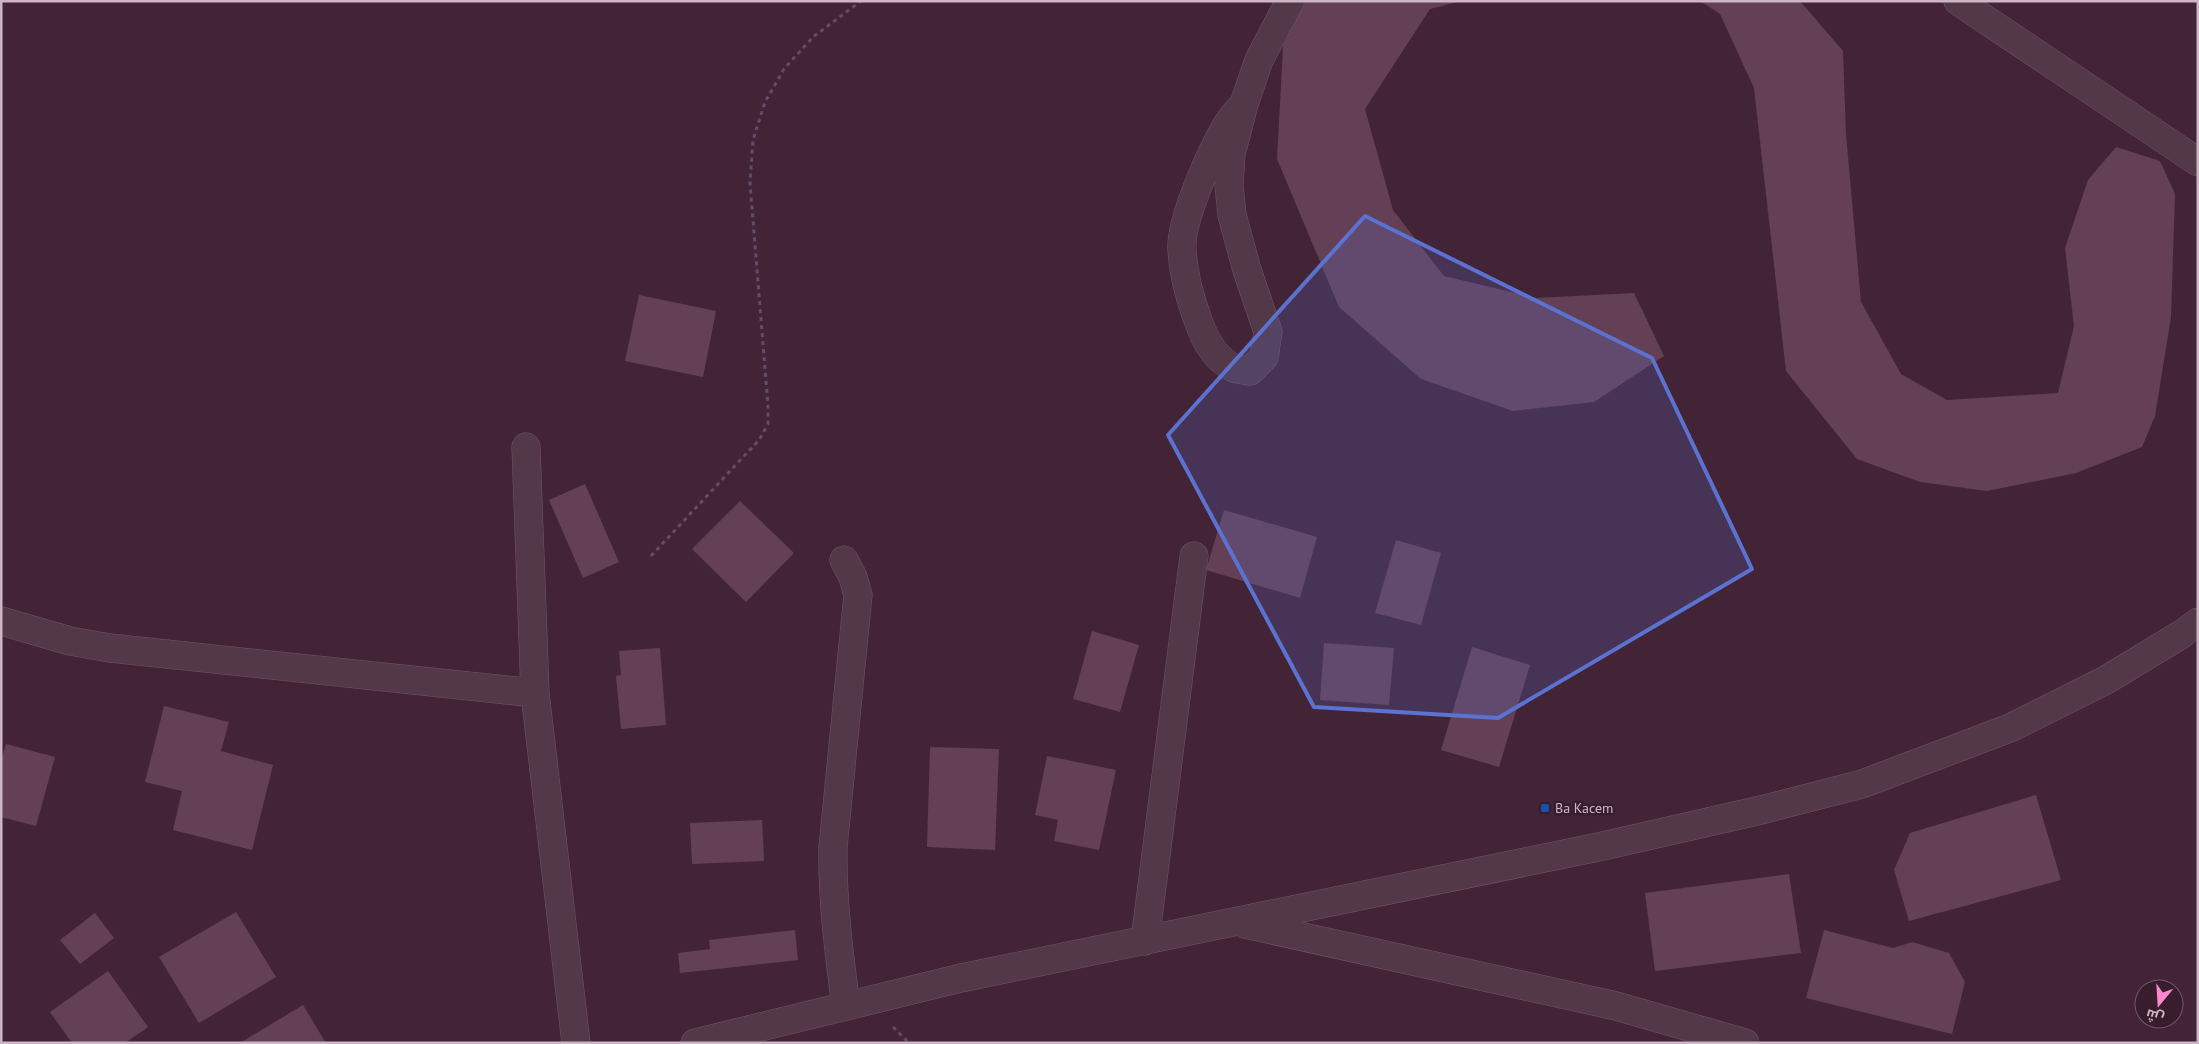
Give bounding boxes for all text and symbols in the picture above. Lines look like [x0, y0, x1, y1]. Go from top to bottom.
place label: Ba Kacem [1555, 799, 1613, 817]
marker: Ba Kacem [1539, 802, 1551, 814]
north arrow [2134, 979, 2184, 1029]
text: ش [2144, 1005, 2166, 1028]

